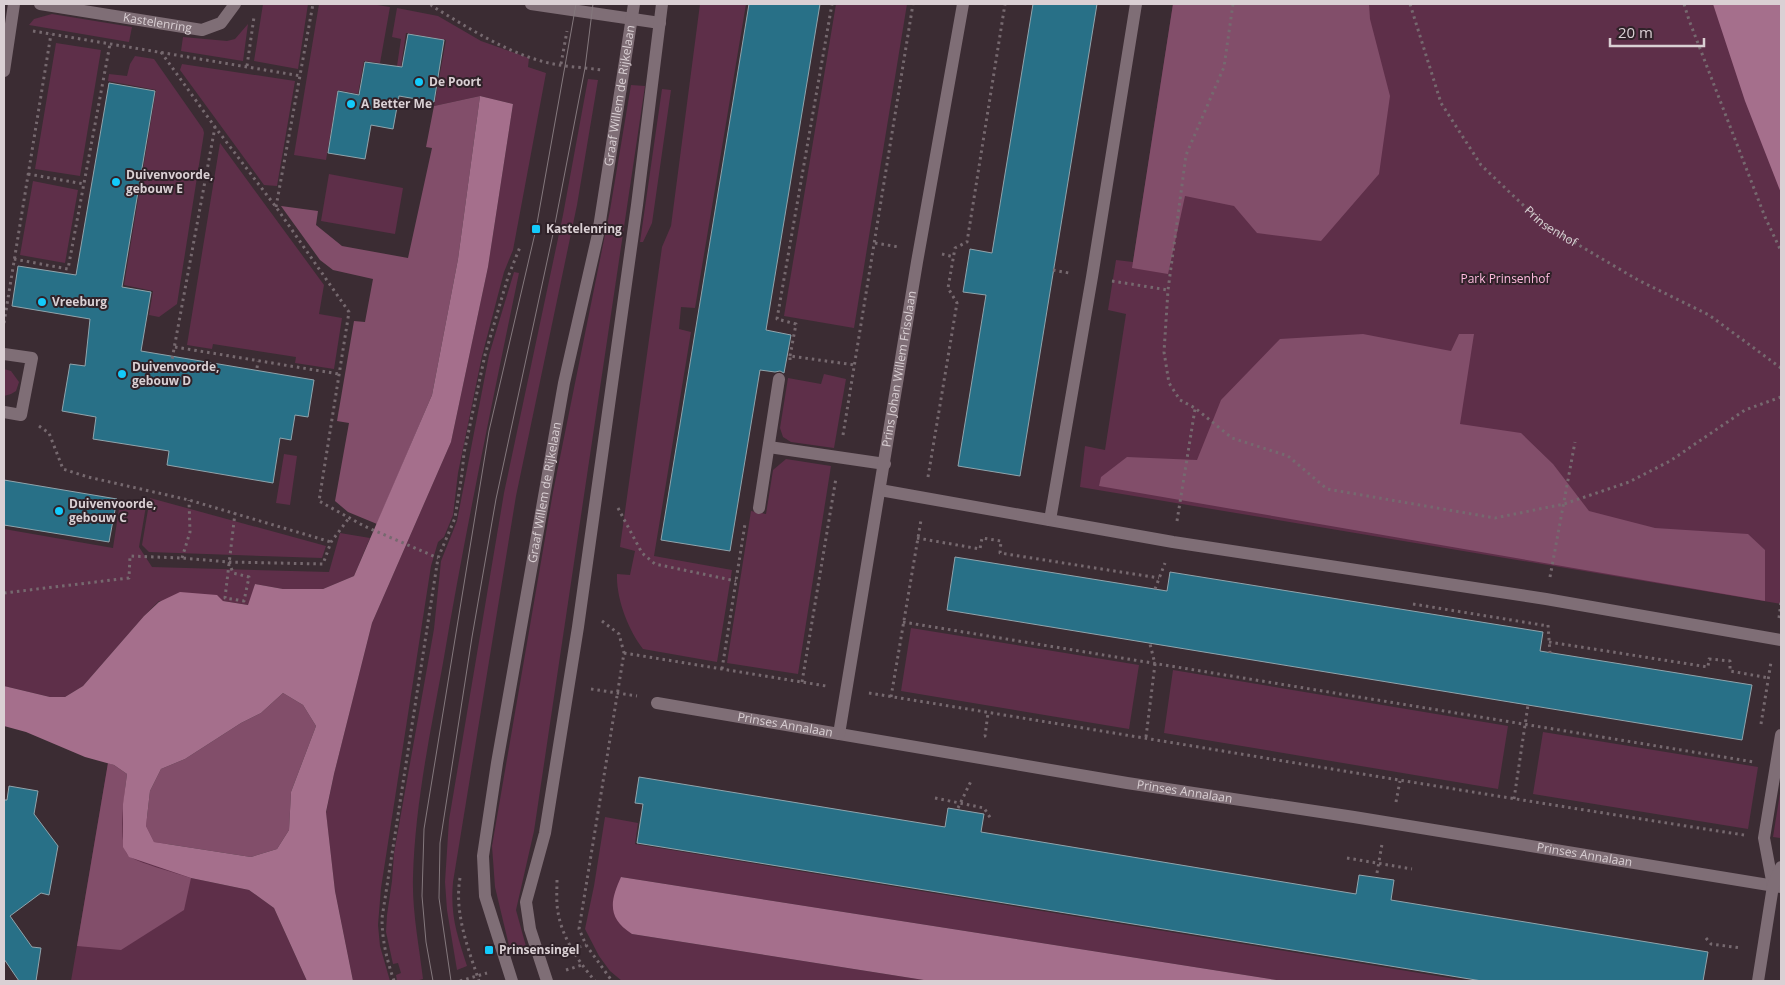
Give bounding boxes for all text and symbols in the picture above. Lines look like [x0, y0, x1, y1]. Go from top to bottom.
street label: Kastelenring [122, 8, 194, 36]
scale bar [1610, 15, 1704, 47]
text: 20 m [1618, 22, 1653, 42]
street label: Graaf Willem de Rijkelaan [600, 24, 639, 167]
place label: De Poort [429, 73, 481, 90]
marker: De Poort [413, 76, 425, 88]
place label: A Better Me [361, 95, 432, 112]
marker: A Better Me [345, 98, 357, 110]
place label: Duivenvoorde, gebouw E [126, 166, 213, 197]
marker: Duivenvoorde, gebouw E [110, 176, 122, 188]
street label: Prinsenhof [1521, 202, 1581, 251]
place label: Kastelenring [546, 220, 622, 237]
marker: Kastelenring [530, 223, 542, 235]
park label: Park Prinsenhof [1460, 270, 1551, 287]
street label: Prins Johan Willem Frisolaan [878, 289, 920, 448]
place label: Vreeburg [52, 293, 107, 310]
marker: Vreeburg [36, 296, 48, 308]
place label: Duivenvoorde, gebouw D [132, 358, 219, 389]
marker: Duivenvoorde, gebouw D [116, 368, 128, 380]
street label: Graaf Willem de Rijkelaan [523, 421, 565, 564]
place label: Duivenvoorde, gebouw C [69, 495, 156, 526]
marker: Duivenvoorde, gebouw C [53, 505, 65, 517]
street label: Prinses Annalaan [736, 708, 834, 741]
street label: Prinses Annalaan [1136, 776, 1234, 807]
street label: Prinses Annalaan [1536, 838, 1634, 871]
place label: Prinsensingel [499, 941, 580, 958]
marker: Prinsensingel [483, 944, 495, 956]

